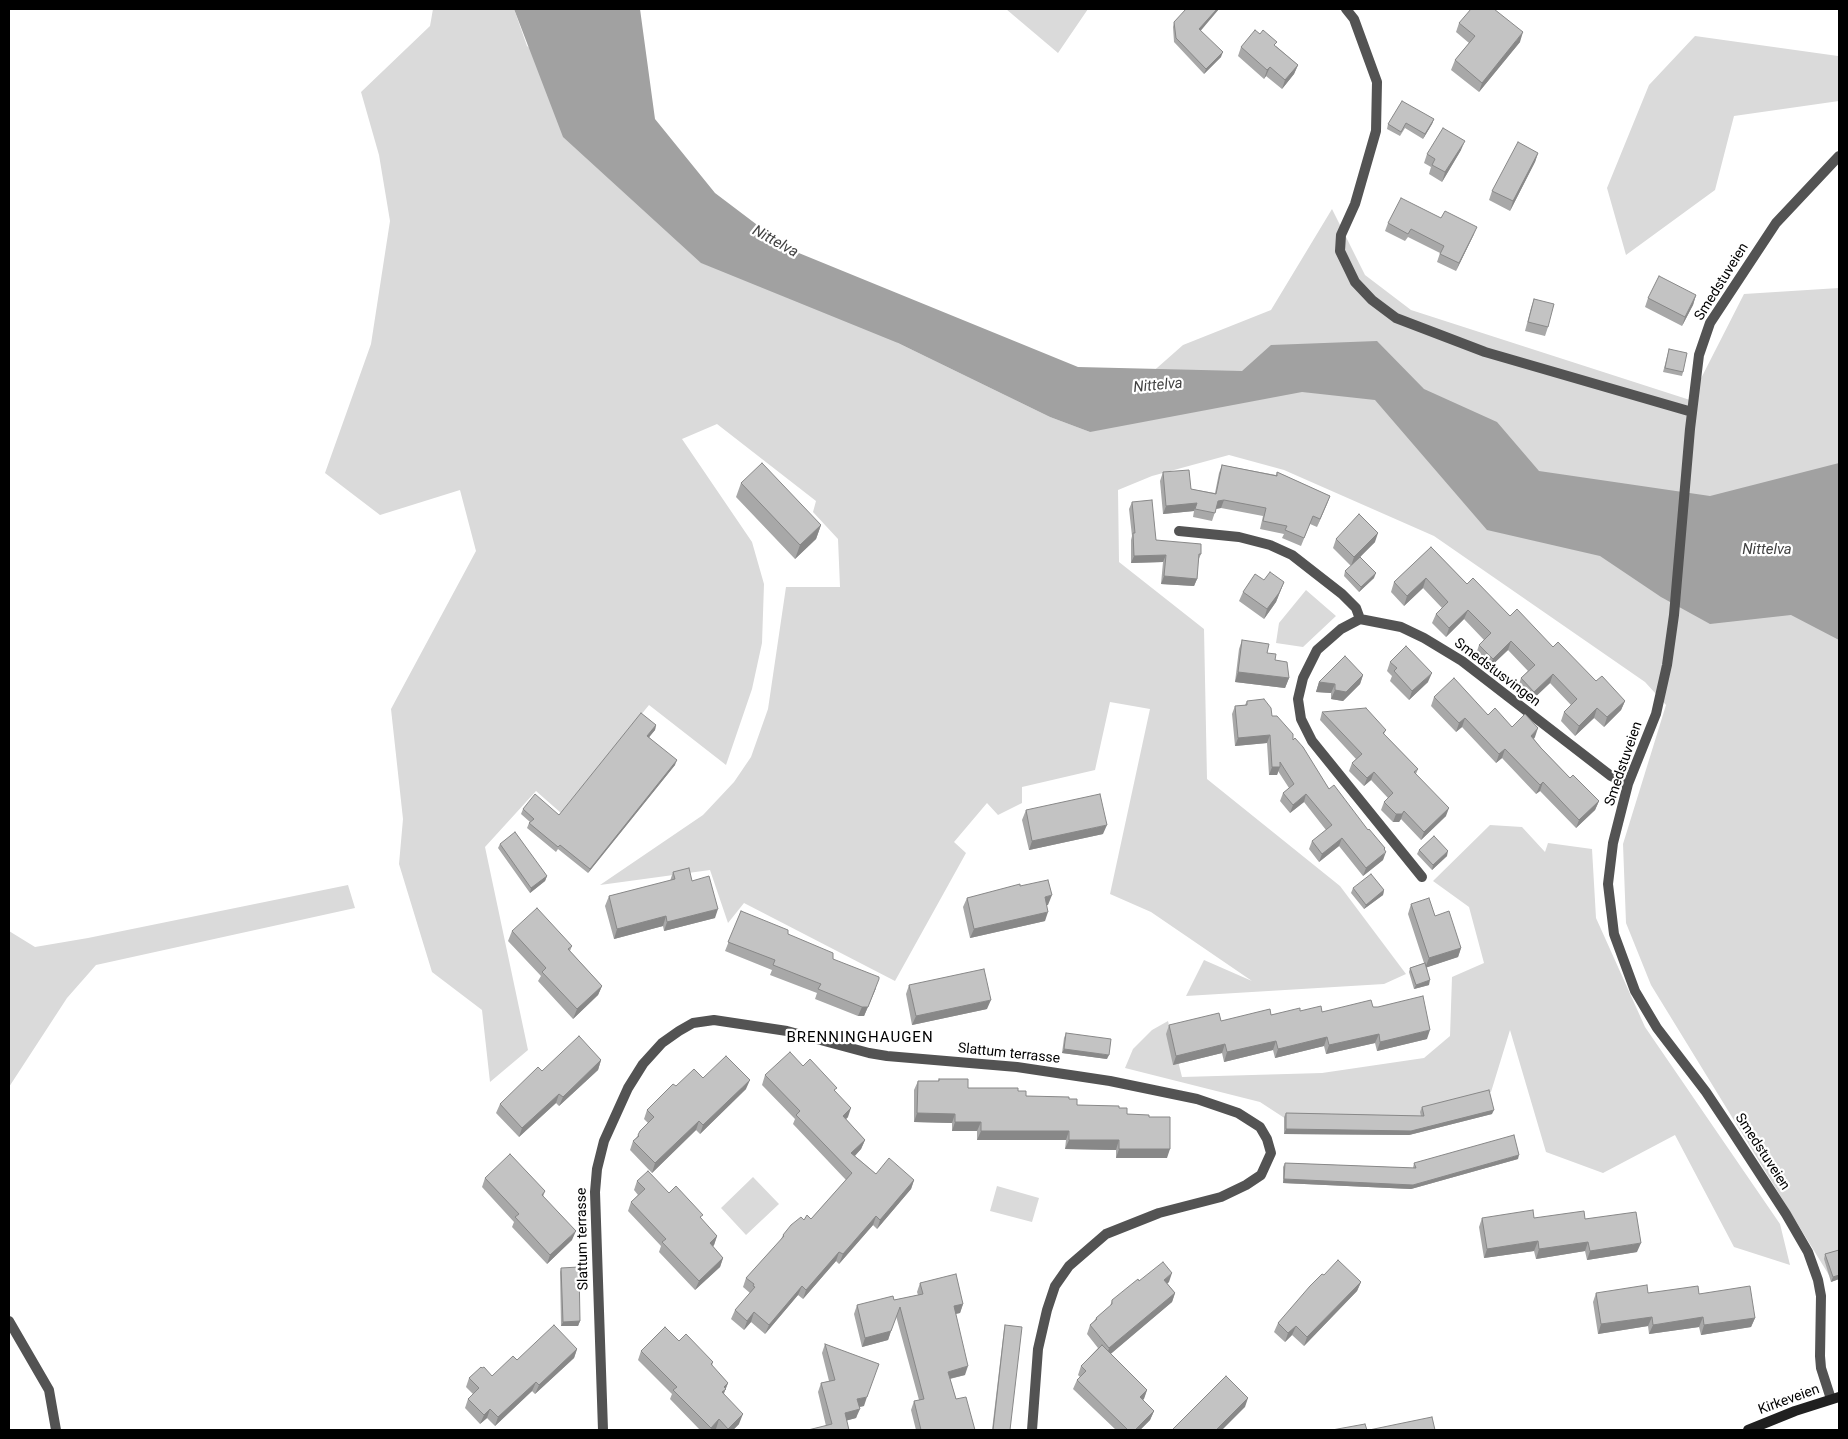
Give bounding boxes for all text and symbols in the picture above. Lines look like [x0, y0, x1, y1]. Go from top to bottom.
water label: Nittelva [749, 222, 801, 262]
street label: Smedstuveien [1692, 240, 1752, 324]
water label: Nittelva [1133, 375, 1183, 397]
water label: Nittelva [1742, 541, 1792, 559]
street label: Smedstusvingen [1451, 635, 1543, 711]
street label: Smedstuveien [1602, 720, 1646, 808]
district label: BRENNINGHAUGEN [785, 1029, 935, 1047]
street label: Slattum terrasse [957, 1040, 1061, 1068]
street label: Smedstuveien [1731, 1110, 1793, 1194]
street label: Slattum terrasse [574, 1188, 592, 1290]
street label: Kirkeveien [1756, 1381, 1822, 1419]

